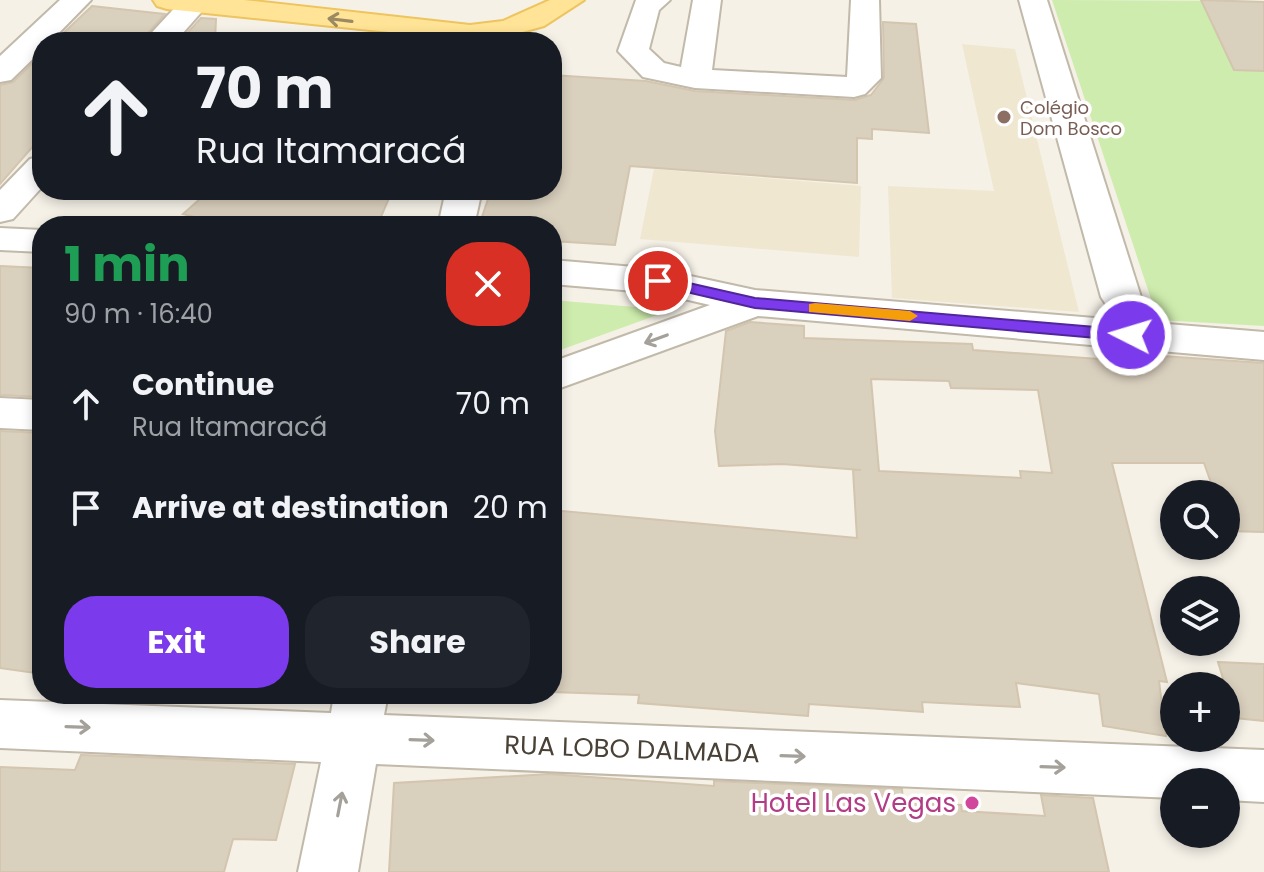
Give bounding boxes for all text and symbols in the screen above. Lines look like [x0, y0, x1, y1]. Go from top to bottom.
one-way arrow [327, 13, 354, 28]
text: 70 m [196, 49, 334, 128]
icon: ahead [64, 64, 168, 168]
place label: Colégio Dom Bosco [1020, 95, 1122, 141]
marker: Colégio Dom Bosco [995, 108, 1013, 126]
text: Rua Itamaracá [196, 125, 467, 176]
text: 1 min [64, 231, 190, 298]
button: close [446, 242, 530, 326]
pin [624, 247, 692, 315]
icon: arrive [636, 259, 680, 303]
position arrow [1089, 293, 1173, 377]
text: 90 m · 16:40 [64, 296, 213, 332]
one-way arrow [644, 333, 668, 347]
text: Continue [132, 363, 274, 406]
icon: ahead [64, 382, 108, 426]
text: 70 m [456, 382, 530, 425]
text: Rua Itamaracá [132, 409, 327, 445]
map controls [1160, 480, 1240, 848]
button: search [1160, 480, 1240, 560]
icon: arrive [64, 486, 108, 530]
text: Arrive at destination [132, 486, 449, 529]
text: 20 m [473, 486, 548, 529]
button: layers [1160, 576, 1240, 656]
button: Exit [64, 596, 289, 688]
button: Share [305, 596, 530, 688]
button: + [1160, 672, 1240, 752]
one-way arrow [64, 719, 91, 734]
street label: RUA LOBO DALMADA [504, 727, 760, 771]
one-way arrow [408, 732, 435, 747]
one-way arrow [779, 748, 806, 763]
one-way arrow [1039, 759, 1066, 774]
button: − [1160, 768, 1240, 848]
place label: Hotel Las Vegas [751, 785, 956, 821]
one-way arrow [334, 792, 349, 818]
marker: Hotel Las Vegas [963, 794, 981, 812]

